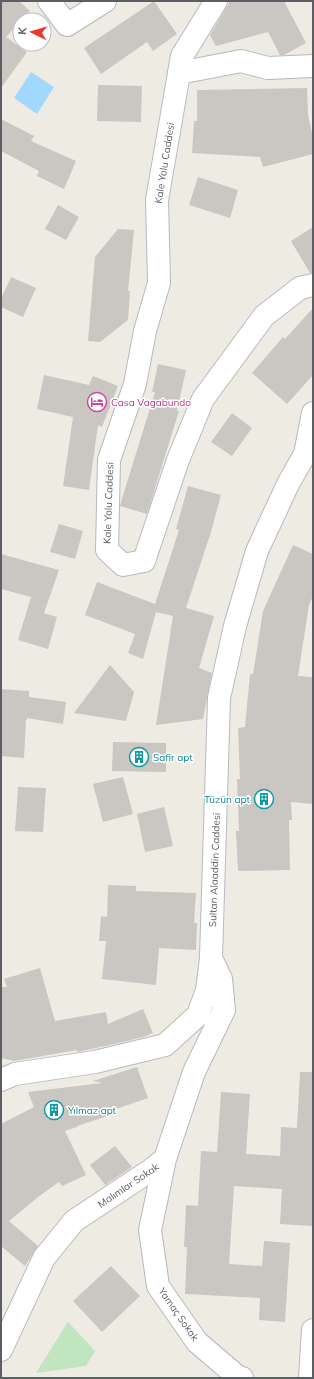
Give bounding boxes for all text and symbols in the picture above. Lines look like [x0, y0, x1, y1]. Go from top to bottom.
north arrow [12, 12, 52, 52]
text: K [15, 26, 29, 35]
street label: Kale Yolu Caddesi [152, 122, 177, 205]
hotel icon: Casa Vagabundo [86, 391, 108, 413]
place label: Casa Vagabundo [111, 396, 191, 409]
street label: Kale Yolu Caddesi [101, 462, 116, 544]
building icon: Safir apt [128, 746, 150, 768]
place label: Safir apt [153, 751, 193, 764]
building icon: Tüzün apt [253, 788, 275, 810]
place label: Tüzün apt [204, 793, 250, 806]
street label: Sultan Alaaddin Caddesi [206, 813, 223, 927]
building icon: Yılmaz apt [43, 1099, 65, 1121]
place label: Yılmaz apt [67, 1104, 117, 1117]
street label: Malımlar Sokak [95, 1160, 162, 1211]
street label: Yamaç Sokak [155, 1284, 202, 1344]

